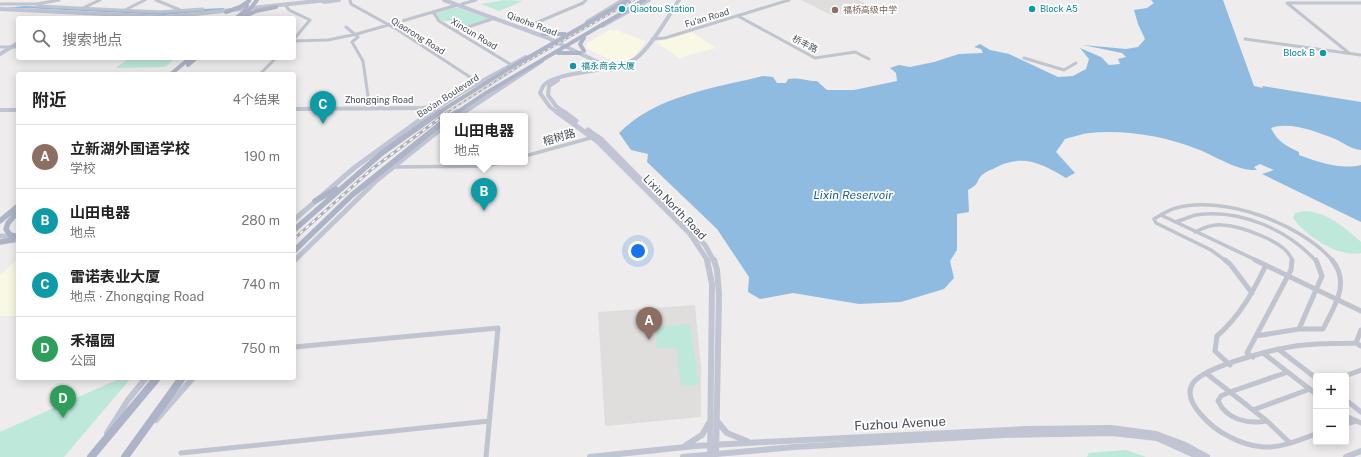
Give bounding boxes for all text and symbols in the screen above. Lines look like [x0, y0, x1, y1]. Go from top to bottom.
place label: Qiaotou Station [630, 3, 695, 14]
place label: Block A5 [1040, 3, 1078, 14]
marker: Qiaotou Station [617, 4, 627, 14]
place label: 福桥高级中学 [843, 4, 897, 15]
marker: Block A5 [1027, 4, 1037, 14]
marker: 福桥高级中学 [830, 5, 840, 15]
street label: Fu'an Road [683, 6, 730, 29]
street label: Qiaohe Road [506, 9, 559, 38]
street label: Qiaorong Road [389, 15, 447, 57]
street label: Xincun Road [449, 15, 500, 52]
search box [16, 16, 296, 60]
icon: search [30, 27, 52, 49]
text: 搜索地点 [62, 31, 122, 48]
street label: 桥丰路 [791, 33, 820, 55]
place label: Block B [1283, 47, 1315, 58]
marker: Block B [1318, 48, 1328, 58]
place label: 福永商会大厦 [581, 60, 635, 71]
marker: 福永商会大厦 [568, 61, 578, 71]
street label: Bao'an Boulevard [415, 71, 481, 120]
text: 附近 [32, 90, 66, 110]
pin: C [310, 91, 336, 124]
text: 4个结果 [233, 92, 280, 107]
street label: Zhongqing Road [345, 94, 413, 105]
popup [440, 113, 528, 165]
text: 山田电器 [454, 122, 514, 139]
street label: 榕树路 [541, 127, 577, 147]
text: 立新湖外国语学校 [70, 140, 190, 157]
text: 地点 [454, 143, 480, 158]
text: A [40, 149, 50, 164]
text: 190 m [244, 149, 280, 164]
text: 学校 [70, 161, 96, 176]
street label: Lixin North Road [641, 172, 709, 242]
pin: B [471, 178, 497, 211]
water label: Lixin Reservoir [813, 188, 893, 202]
text: 山田电器 [70, 204, 130, 221]
text: B [41, 213, 49, 228]
text: 280 m [242, 213, 280, 228]
text: 地点 [70, 225, 96, 240]
your location [628, 241, 648, 261]
text: 雷诺表业大厦 [70, 268, 160, 285]
text: C [40, 277, 50, 292]
text: 740 m [242, 277, 280, 292]
text: 地点 · Zhongqing Road [70, 289, 204, 304]
pin: A [636, 307, 662, 340]
text: 禾福园 [70, 332, 115, 349]
text: D [40, 341, 50, 356]
text: 750 m [242, 341, 280, 356]
text: 公园 [70, 353, 96, 368]
map controls [1313, 373, 1349, 445]
button: + [1313, 373, 1349, 409]
pin: D [50, 385, 76, 418]
button: − [1313, 409, 1349, 445]
street label: Fuzhou Avenue [854, 414, 946, 433]

